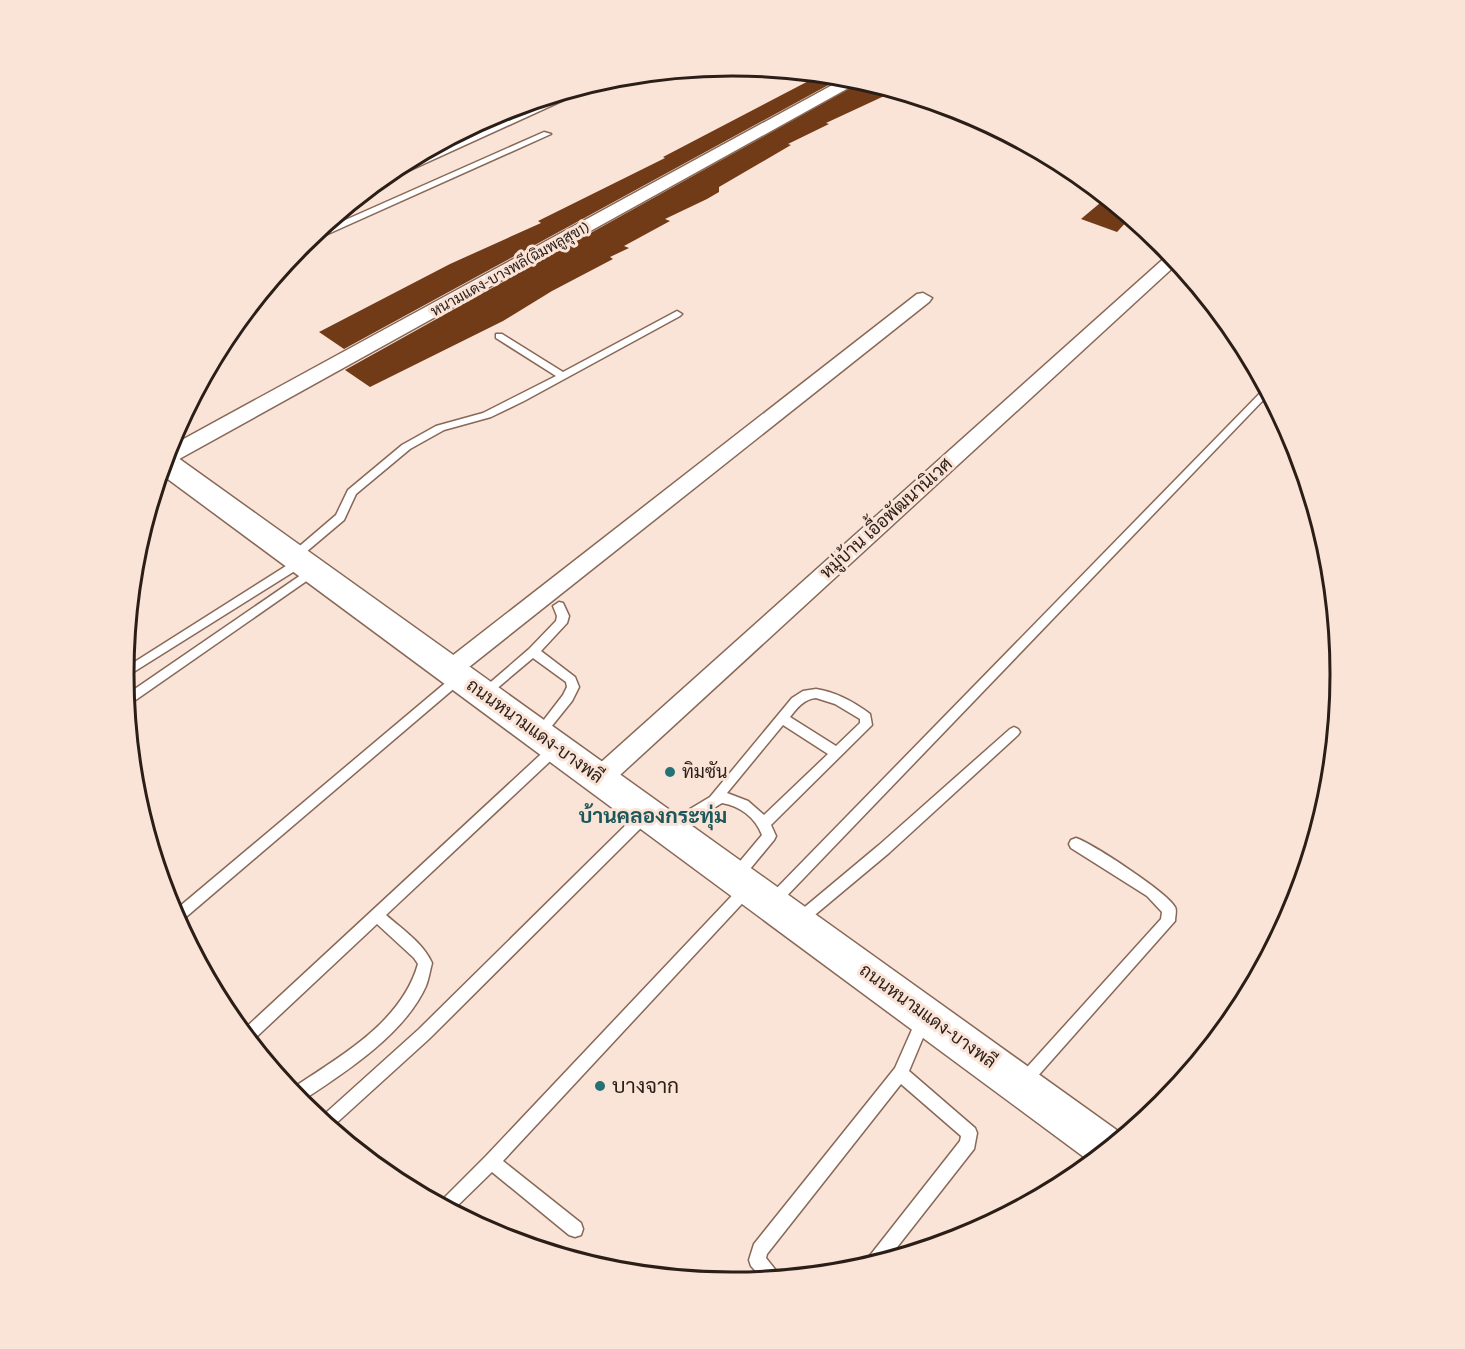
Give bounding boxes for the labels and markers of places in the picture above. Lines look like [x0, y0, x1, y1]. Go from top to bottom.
place label: ทิมซัน [682, 761, 727, 783]
marker: ทิมซัน [663, 765, 677, 779]
place label: บางจาก [612, 1074, 679, 1098]
marker: บางจาก [593, 1079, 607, 1093]

